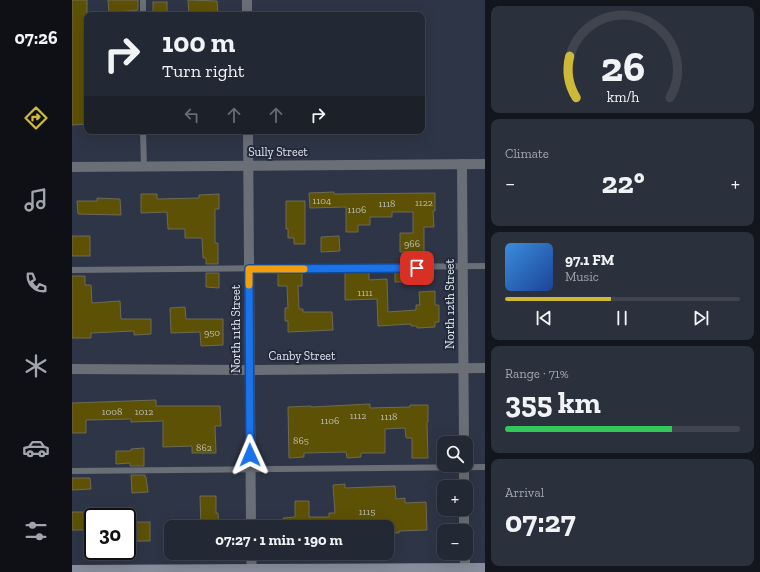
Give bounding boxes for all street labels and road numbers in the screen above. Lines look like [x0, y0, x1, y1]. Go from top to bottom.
street label: Sully Street [248, 145, 308, 159]
street label: North 12th Street [443, 259, 457, 349]
street label: North 11th Street [229, 284, 243, 373]
street label: Canby Street [269, 349, 336, 363]

